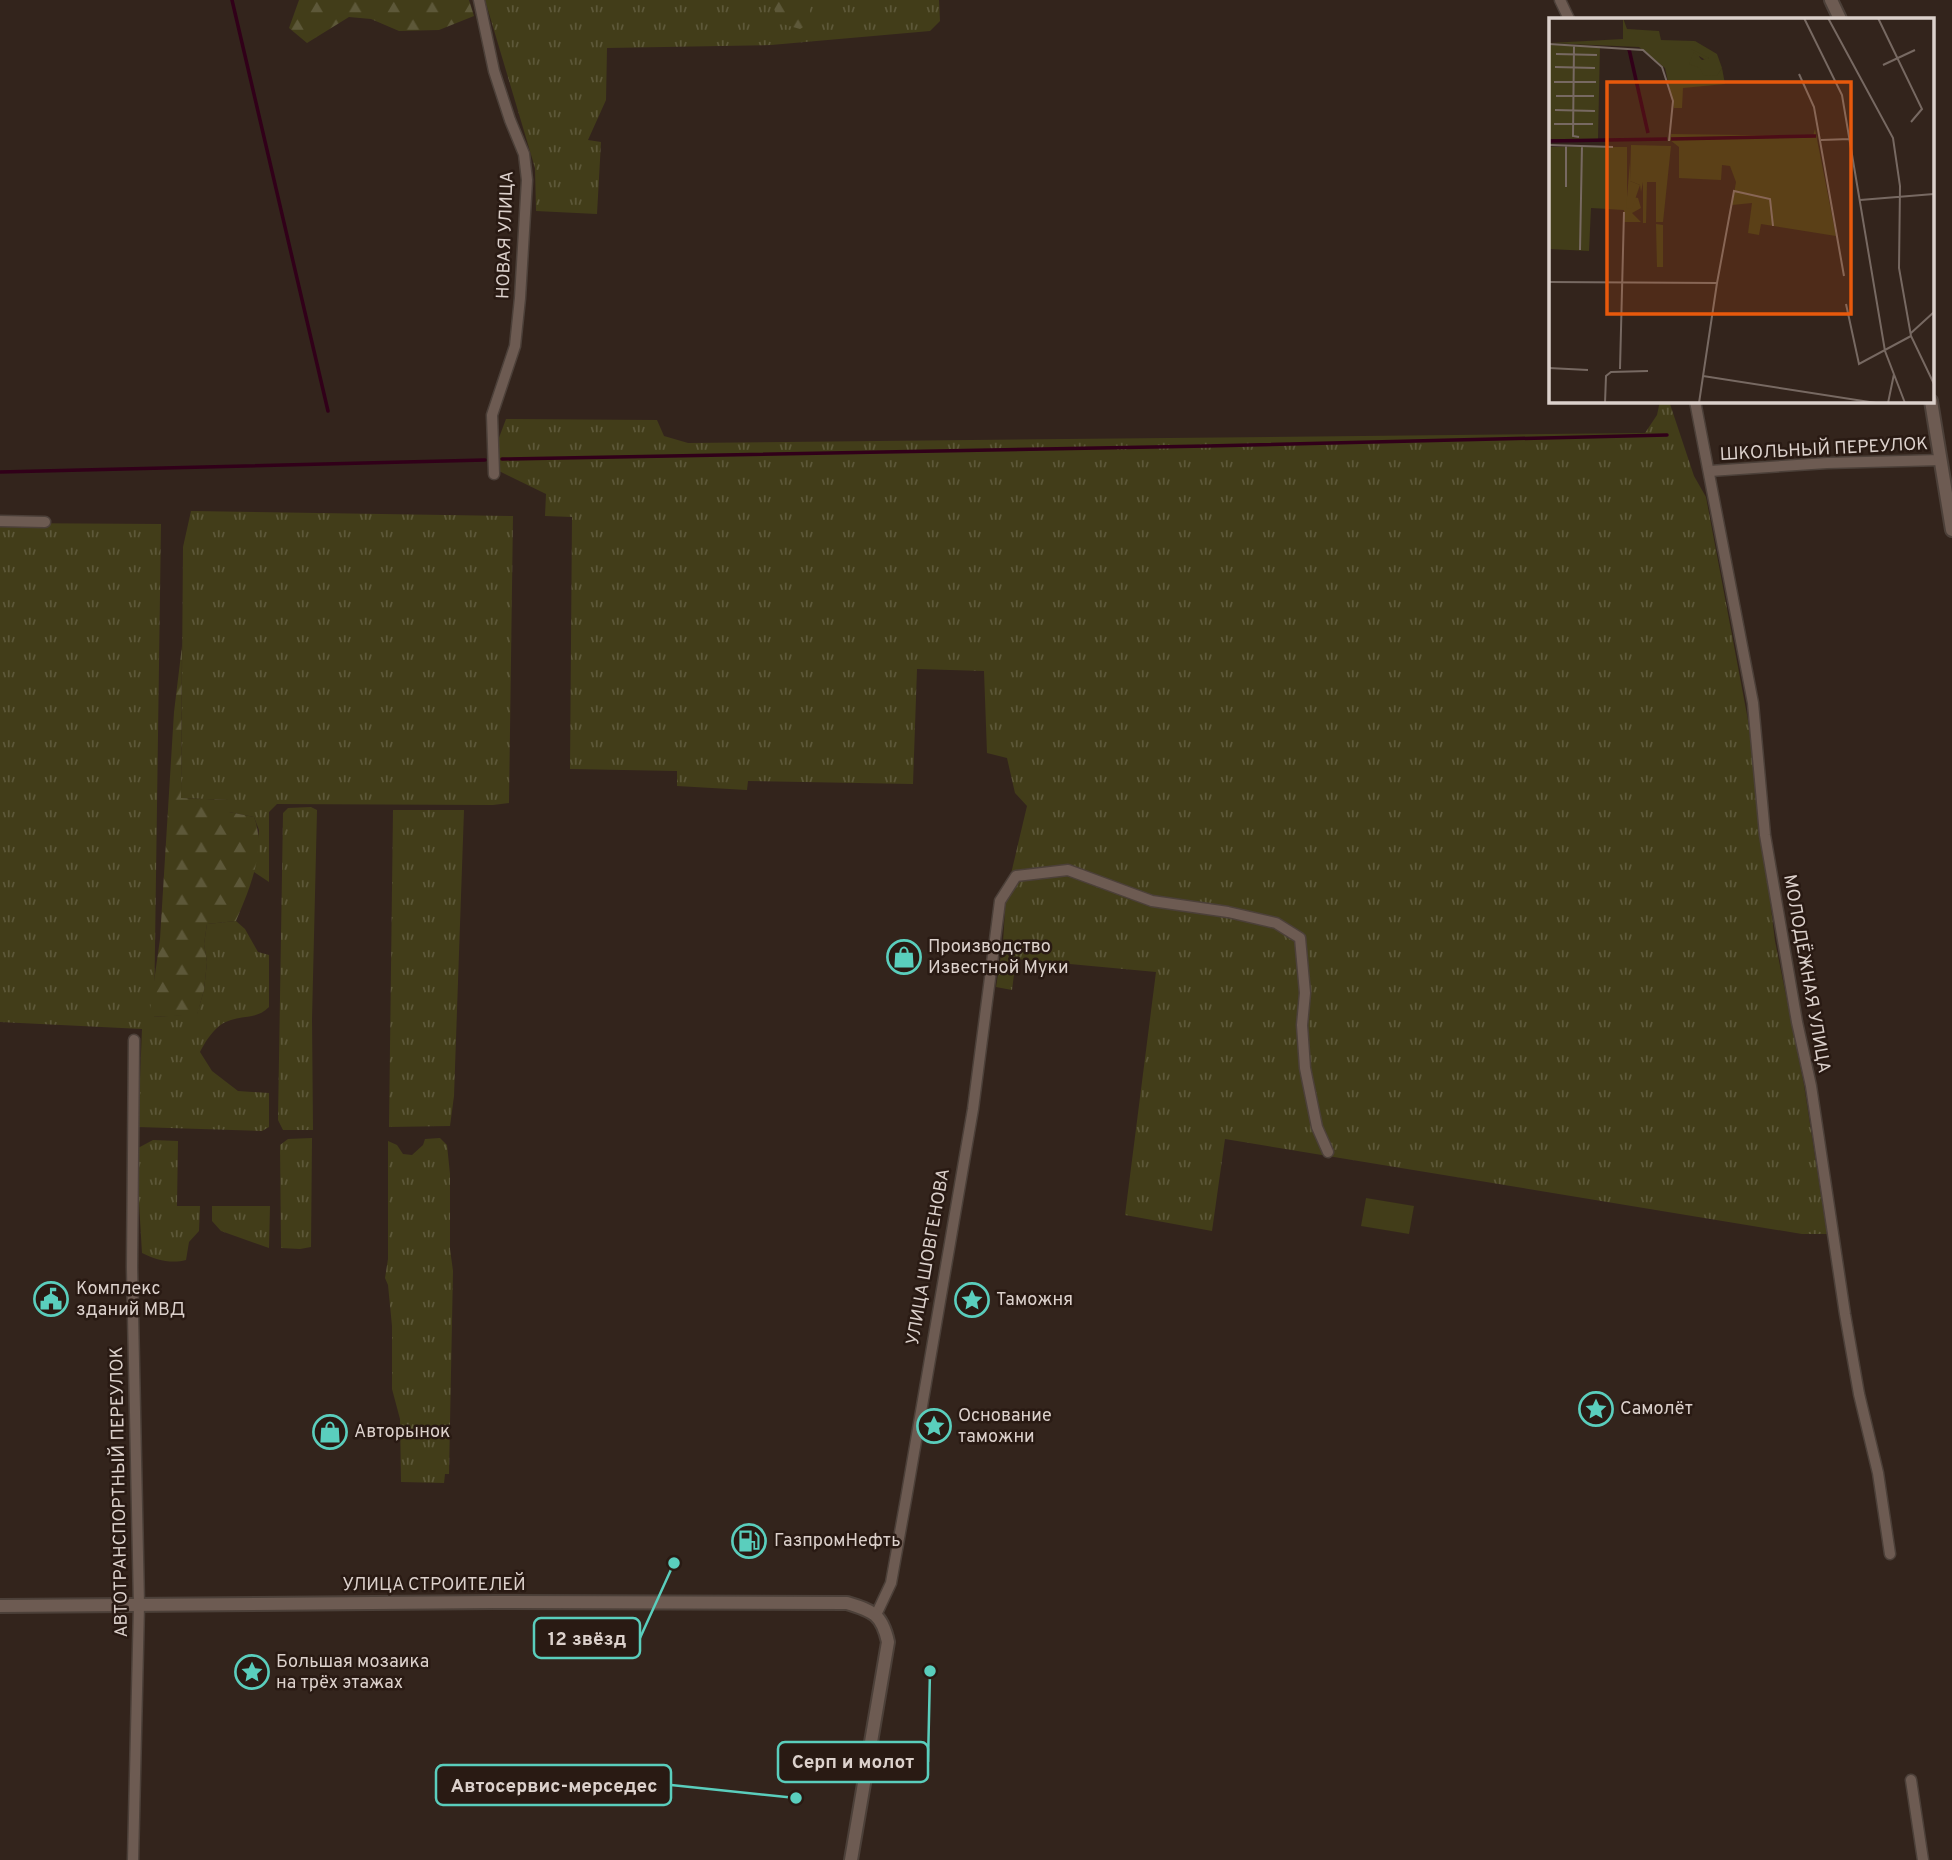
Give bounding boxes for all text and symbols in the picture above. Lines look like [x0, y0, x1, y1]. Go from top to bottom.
inset map [1549, 18, 1934, 402]
street label: НОВАЯ УЛИЦА [492, 170, 520, 300]
street label: ШКОЛЬНЫЙ ПЕРЕУЛОК [1719, 431, 1929, 467]
street label: МОЛОДЁЖНАЯ УЛИЦА [1777, 872, 1837, 1075]
place label: Производство Известной Муки [928, 936, 1069, 980]
shop icon: Производство Известной Муки [885, 938, 923, 976]
street label: УЛИЦА ШОВГЕНОВА [902, 1167, 956, 1347]
place label: Комплекс зданий МВД [76, 1278, 185, 1322]
public building icon: Комплекс зданий МВД [32, 1280, 70, 1318]
place icon: Таможня [953, 1281, 991, 1319]
place label: Таможня [996, 1289, 1073, 1312]
street label: АВТОТРАНСПОРТНЫЙ ПЕРЕУЛОК [104, 1346, 134, 1638]
place icon: Самолёт [1577, 1390, 1615, 1428]
place label: Самолёт [1620, 1398, 1693, 1421]
place label: Основание таможни [958, 1405, 1052, 1449]
place icon: Основание таможни [915, 1407, 953, 1445]
shop icon: Авторынок [311, 1413, 349, 1451]
place label: Авторынок [354, 1421, 450, 1444]
fuel station icon: ГазпромНефть [730, 1522, 768, 1560]
place label: ГазпромНефть [774, 1530, 901, 1553]
street label: УЛИЦА СТРОИТЕЛЕЙ [342, 1572, 526, 1597]
callout: 12 звёзд [534, 1618, 640, 1658]
text: 12 звёзд [548, 1628, 626, 1652]
place label: Большая мозаика на трёх этажах [276, 1651, 429, 1695]
place icon: Большая мозаика на трёх этажах [233, 1653, 271, 1691]
callout: Серп и молот [778, 1742, 928, 1782]
text: Серп и молот [792, 1751, 914, 1775]
callout: Автосервис-мерседес [436, 1765, 671, 1805]
text: Автосервис-мерседес [451, 1775, 657, 1799]

